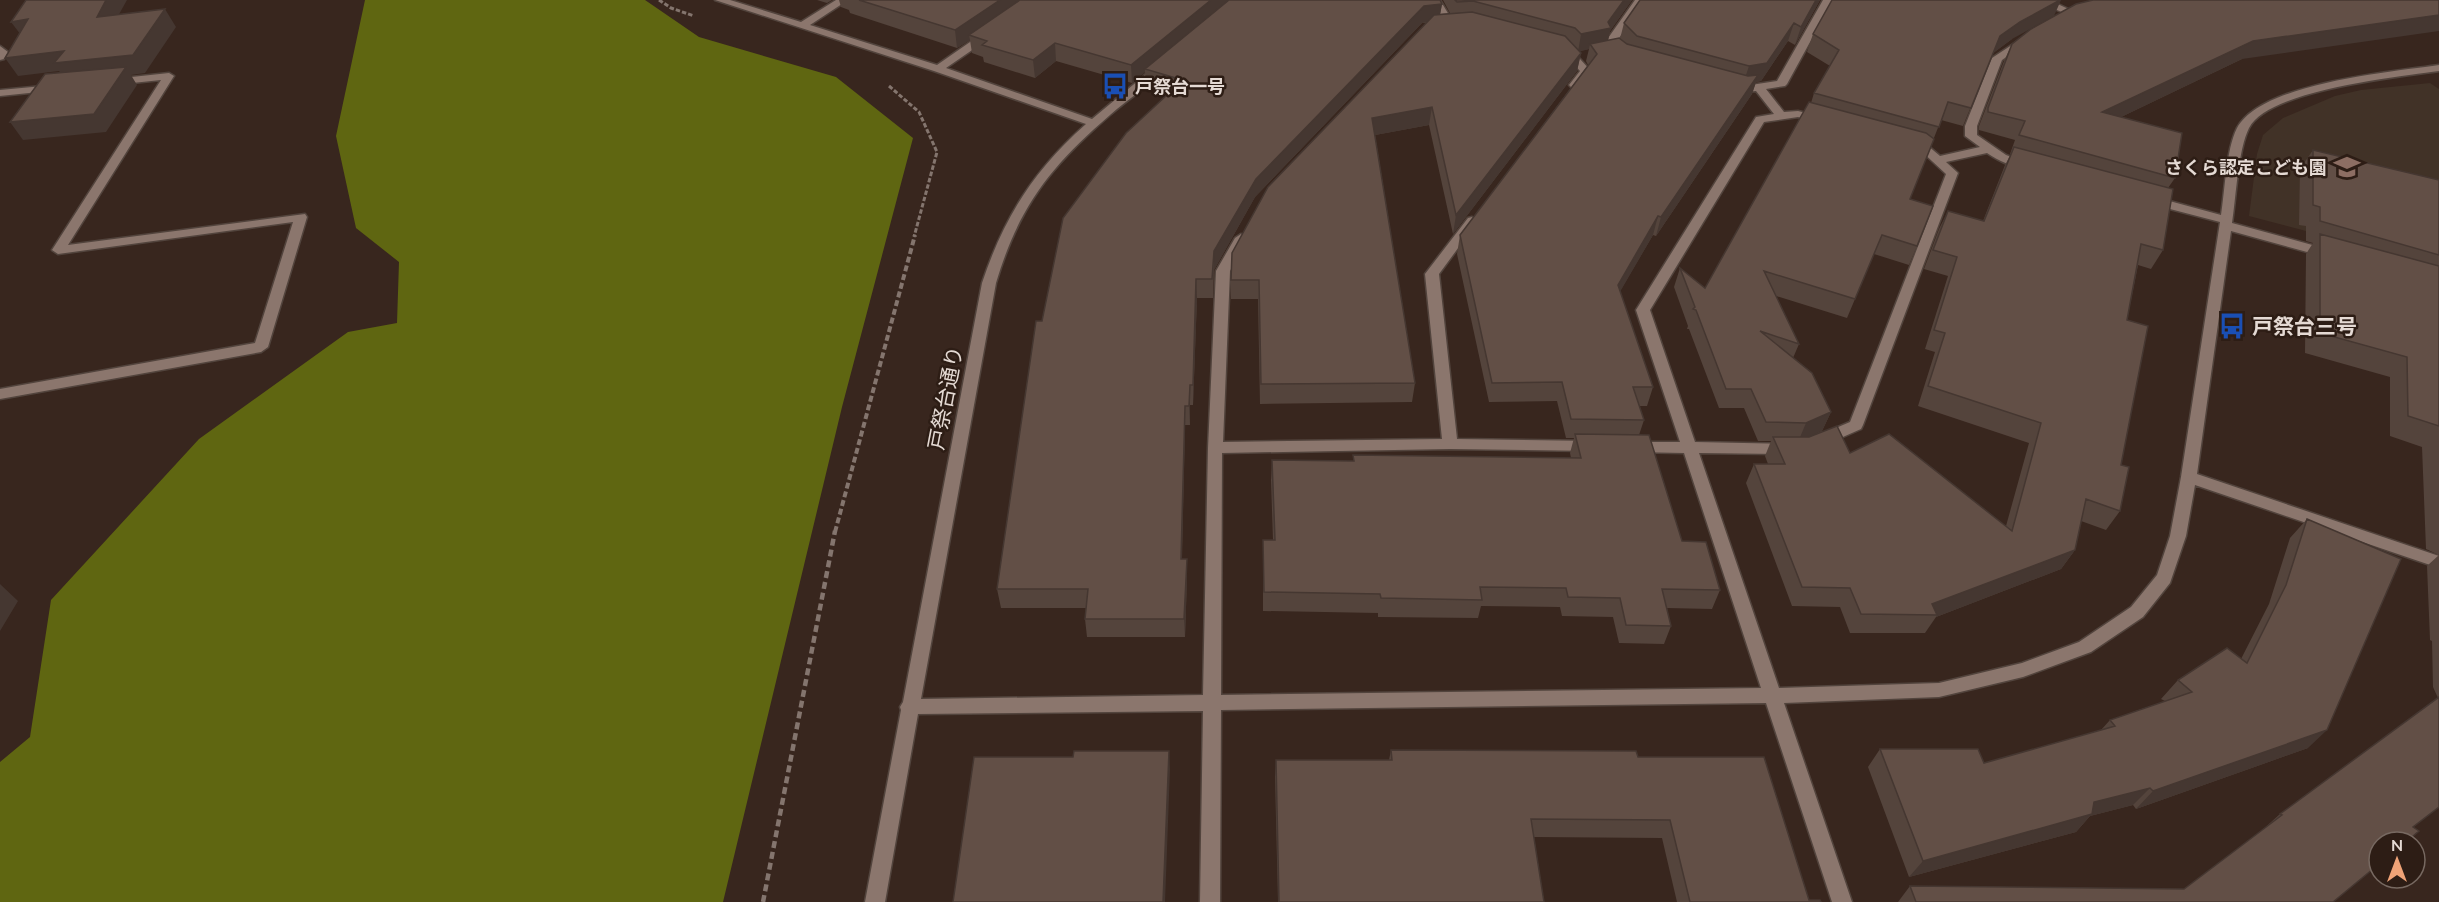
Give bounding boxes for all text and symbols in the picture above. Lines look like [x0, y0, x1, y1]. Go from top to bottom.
bus stop icon: 戸祭台一号 [1100, 71, 1130, 101]
place label: 戸祭台一号 [1135, 75, 1225, 98]
school or university icon: さくら認定こども園 [2332, 152, 2362, 182]
place label: さくら認定こども園 [2165, 156, 2327, 179]
bus stop icon: 戸祭台三号 [2217, 311, 2247, 341]
place label: 戸祭台三号 [2252, 313, 2357, 339]
street label: 戸祭台通り [922, 344, 968, 452]
north arrow [2367, 830, 2427, 890]
text: N [2391, 835, 2403, 855]

